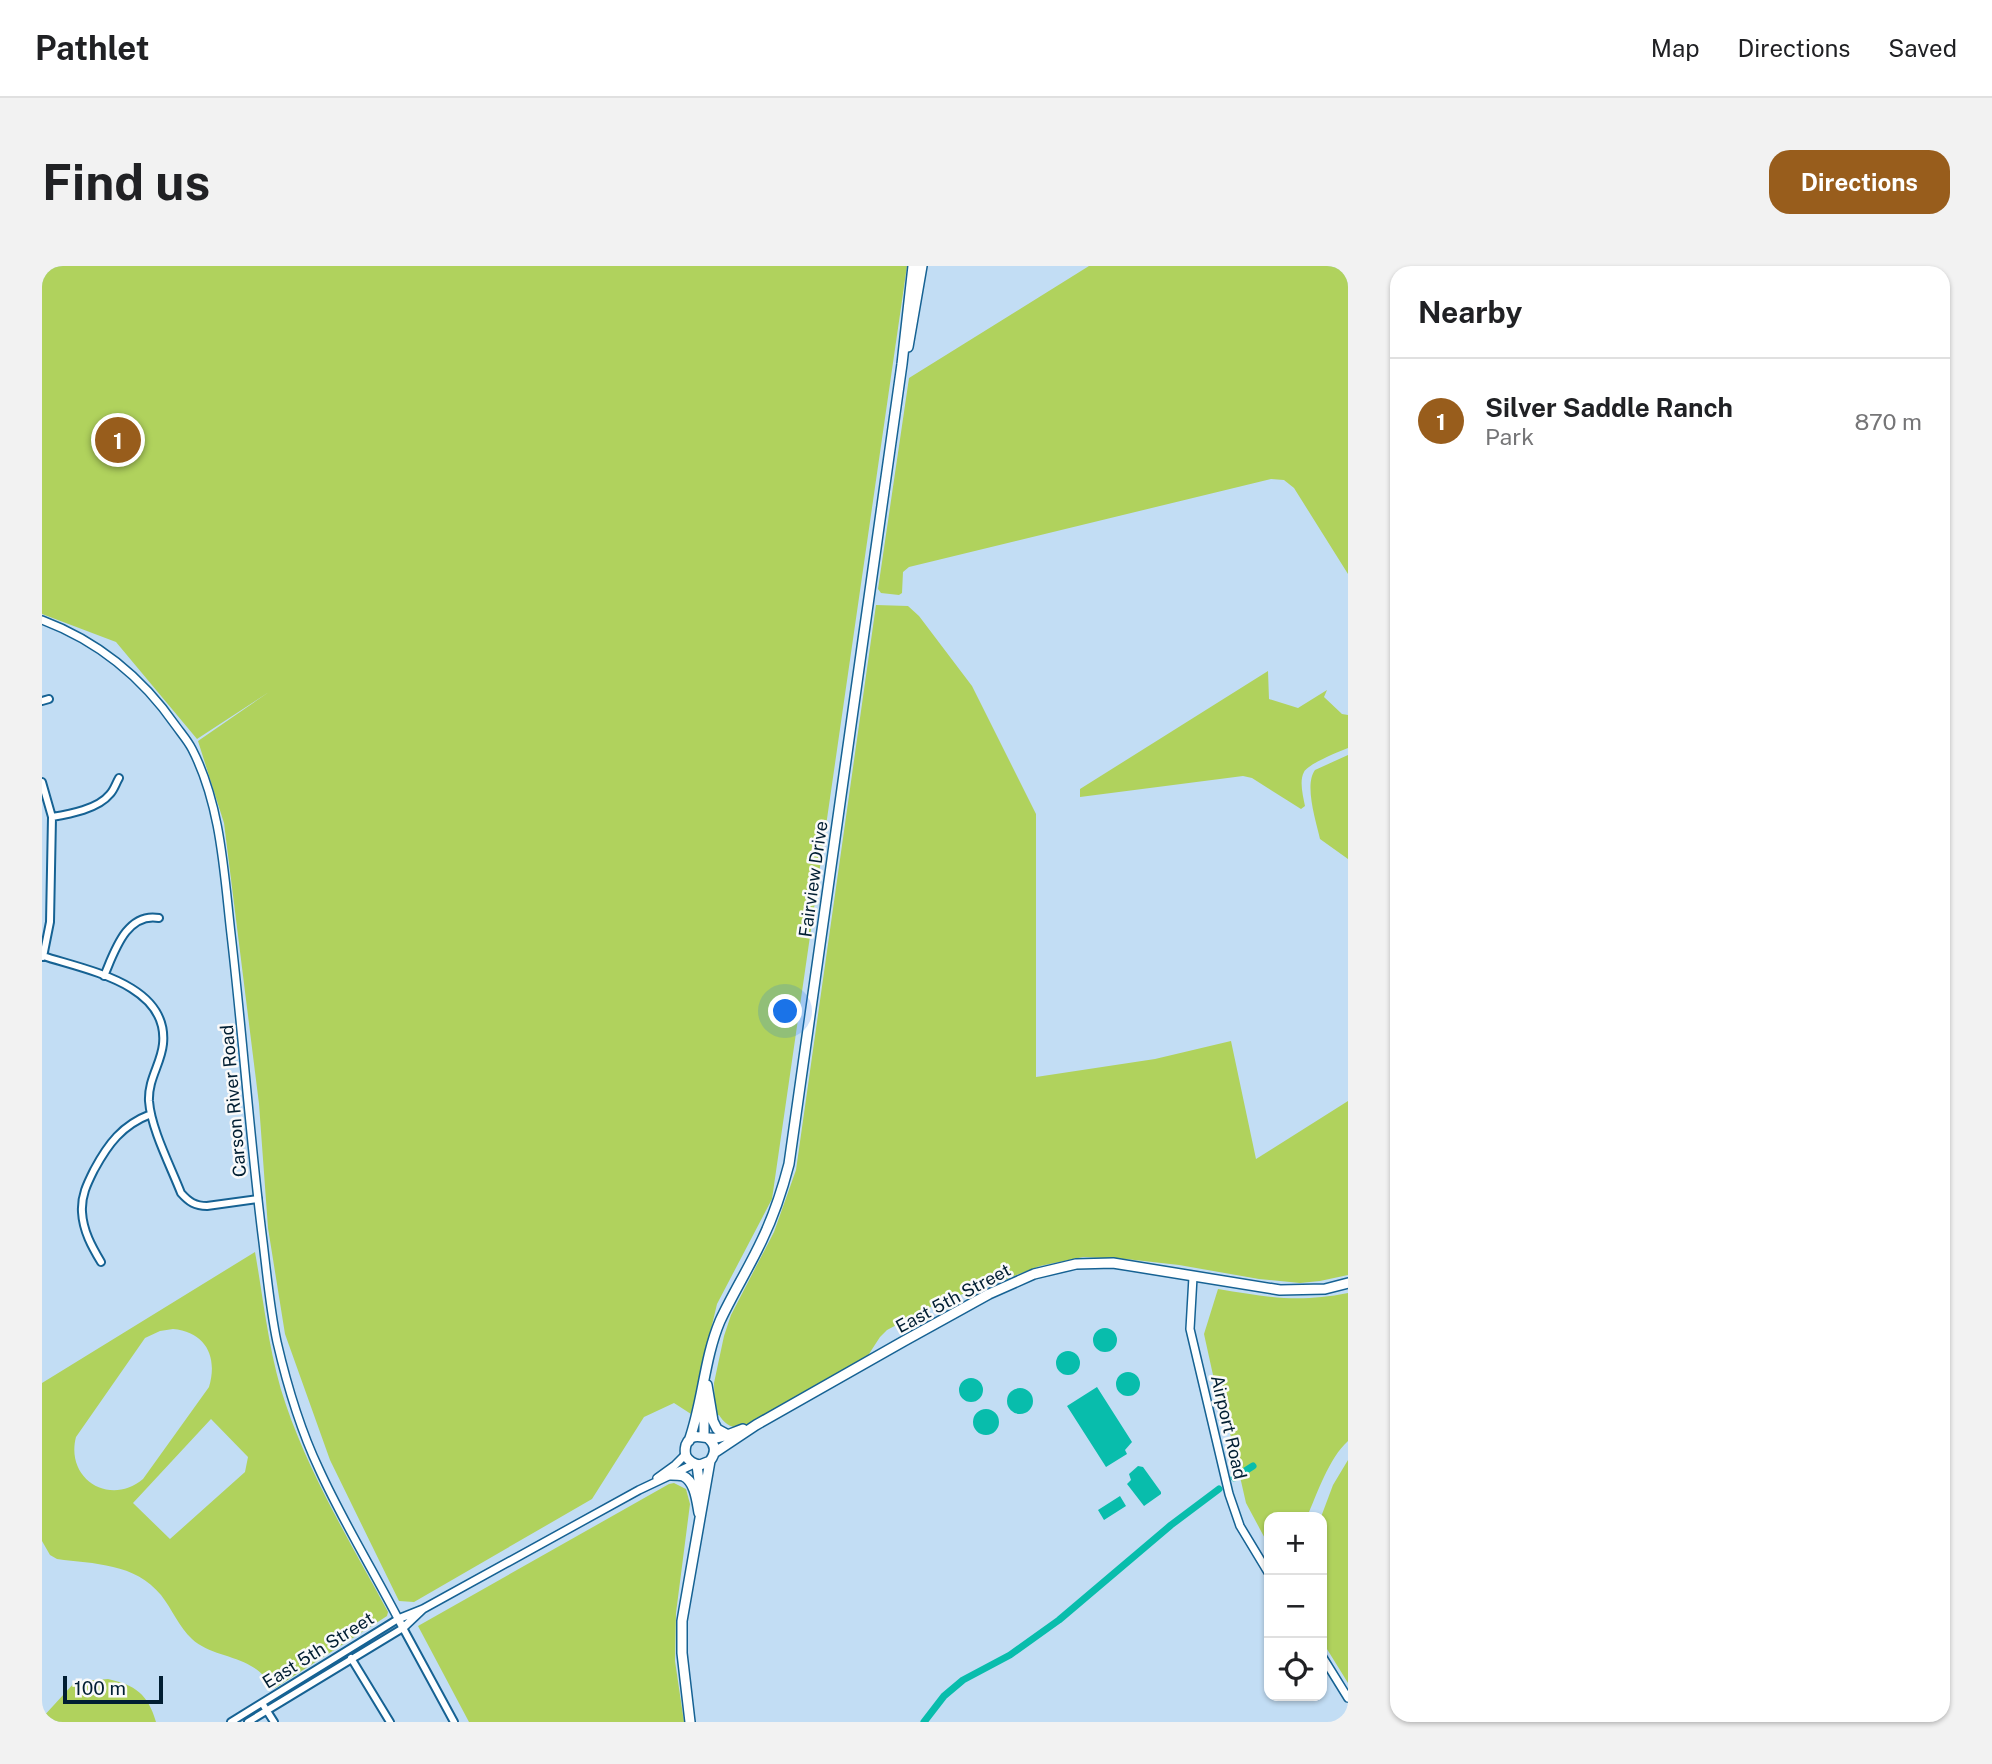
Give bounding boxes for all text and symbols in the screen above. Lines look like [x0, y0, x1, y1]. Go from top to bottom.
text: Pathlet [35, 29, 150, 67]
text: Map [1651, 34, 1700, 62]
text: Directions [1738, 34, 1850, 62]
text: Saved [1888, 34, 1957, 62]
button: Directions [1769, 150, 1950, 214]
text: Find us [42, 153, 210, 211]
text: Nearby [1418, 294, 1522, 330]
text: Silver Saddle Ranch [1485, 392, 1733, 423]
text: 1 [1436, 408, 1446, 435]
text: 870 m [1855, 408, 1922, 435]
pin: 1 [95, 414, 141, 466]
text: Park [1485, 423, 1534, 450]
street label: Fairview Drive [794, 819, 832, 939]
your location [768, 994, 802, 1028]
street label: Carson River Road [216, 1024, 250, 1178]
street label: East 5th Street [892, 1259, 1014, 1337]
street label: Airport Road [1207, 1373, 1251, 1481]
map controls [1264, 1512, 1327, 1701]
button: + [1264, 1512, 1327, 1575]
button: − [1264, 1575, 1327, 1638]
street label: East 5th Street [259, 1607, 377, 1693]
button: locate [1264, 1638, 1327, 1701]
scale bar [63, 1673, 163, 1705]
text: 100 m [74, 1677, 126, 1699]

